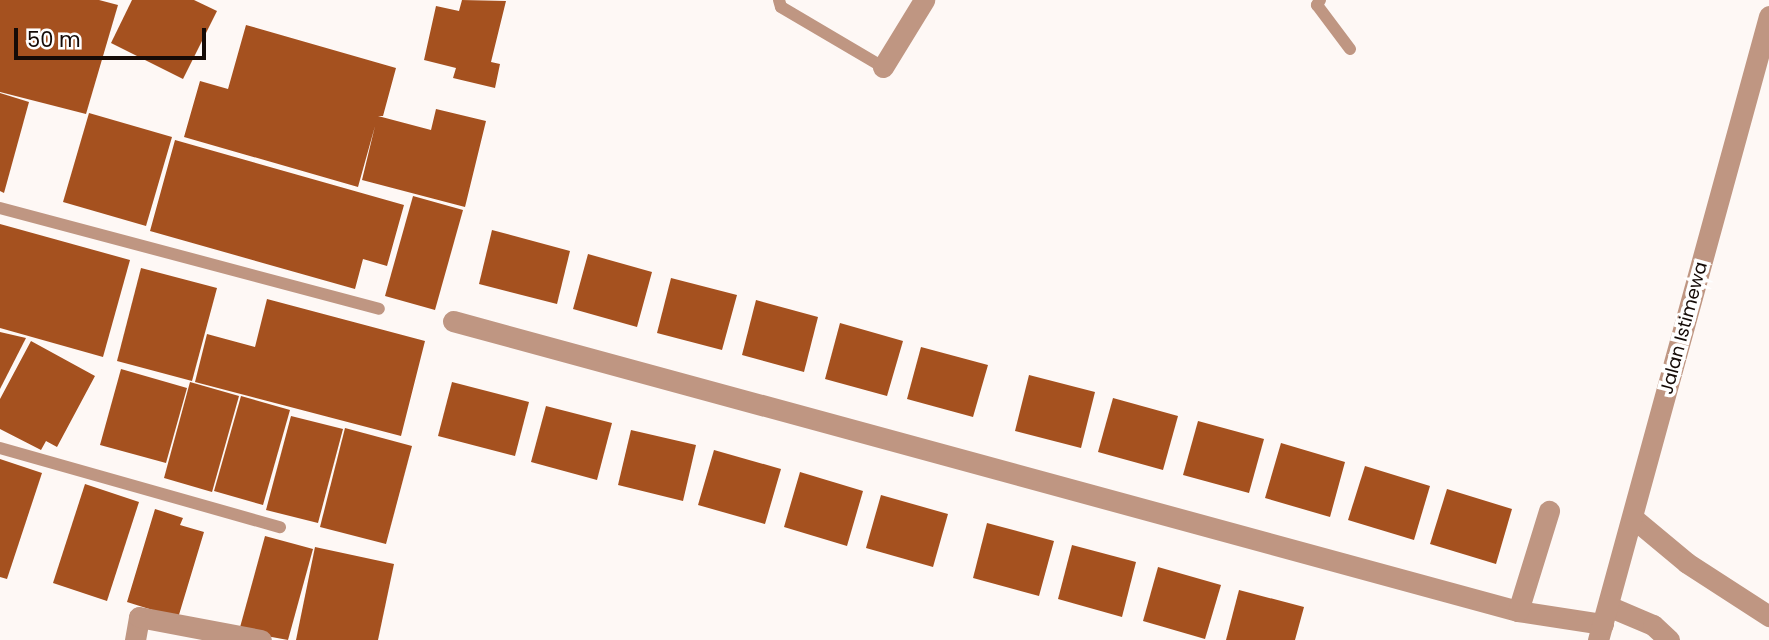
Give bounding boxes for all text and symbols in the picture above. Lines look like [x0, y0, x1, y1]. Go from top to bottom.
scale bar [18, 14, 210, 58]
text: 50 m [27, 25, 81, 54]
street label: Jalan Istimewa [1656, 259, 1712, 397]

